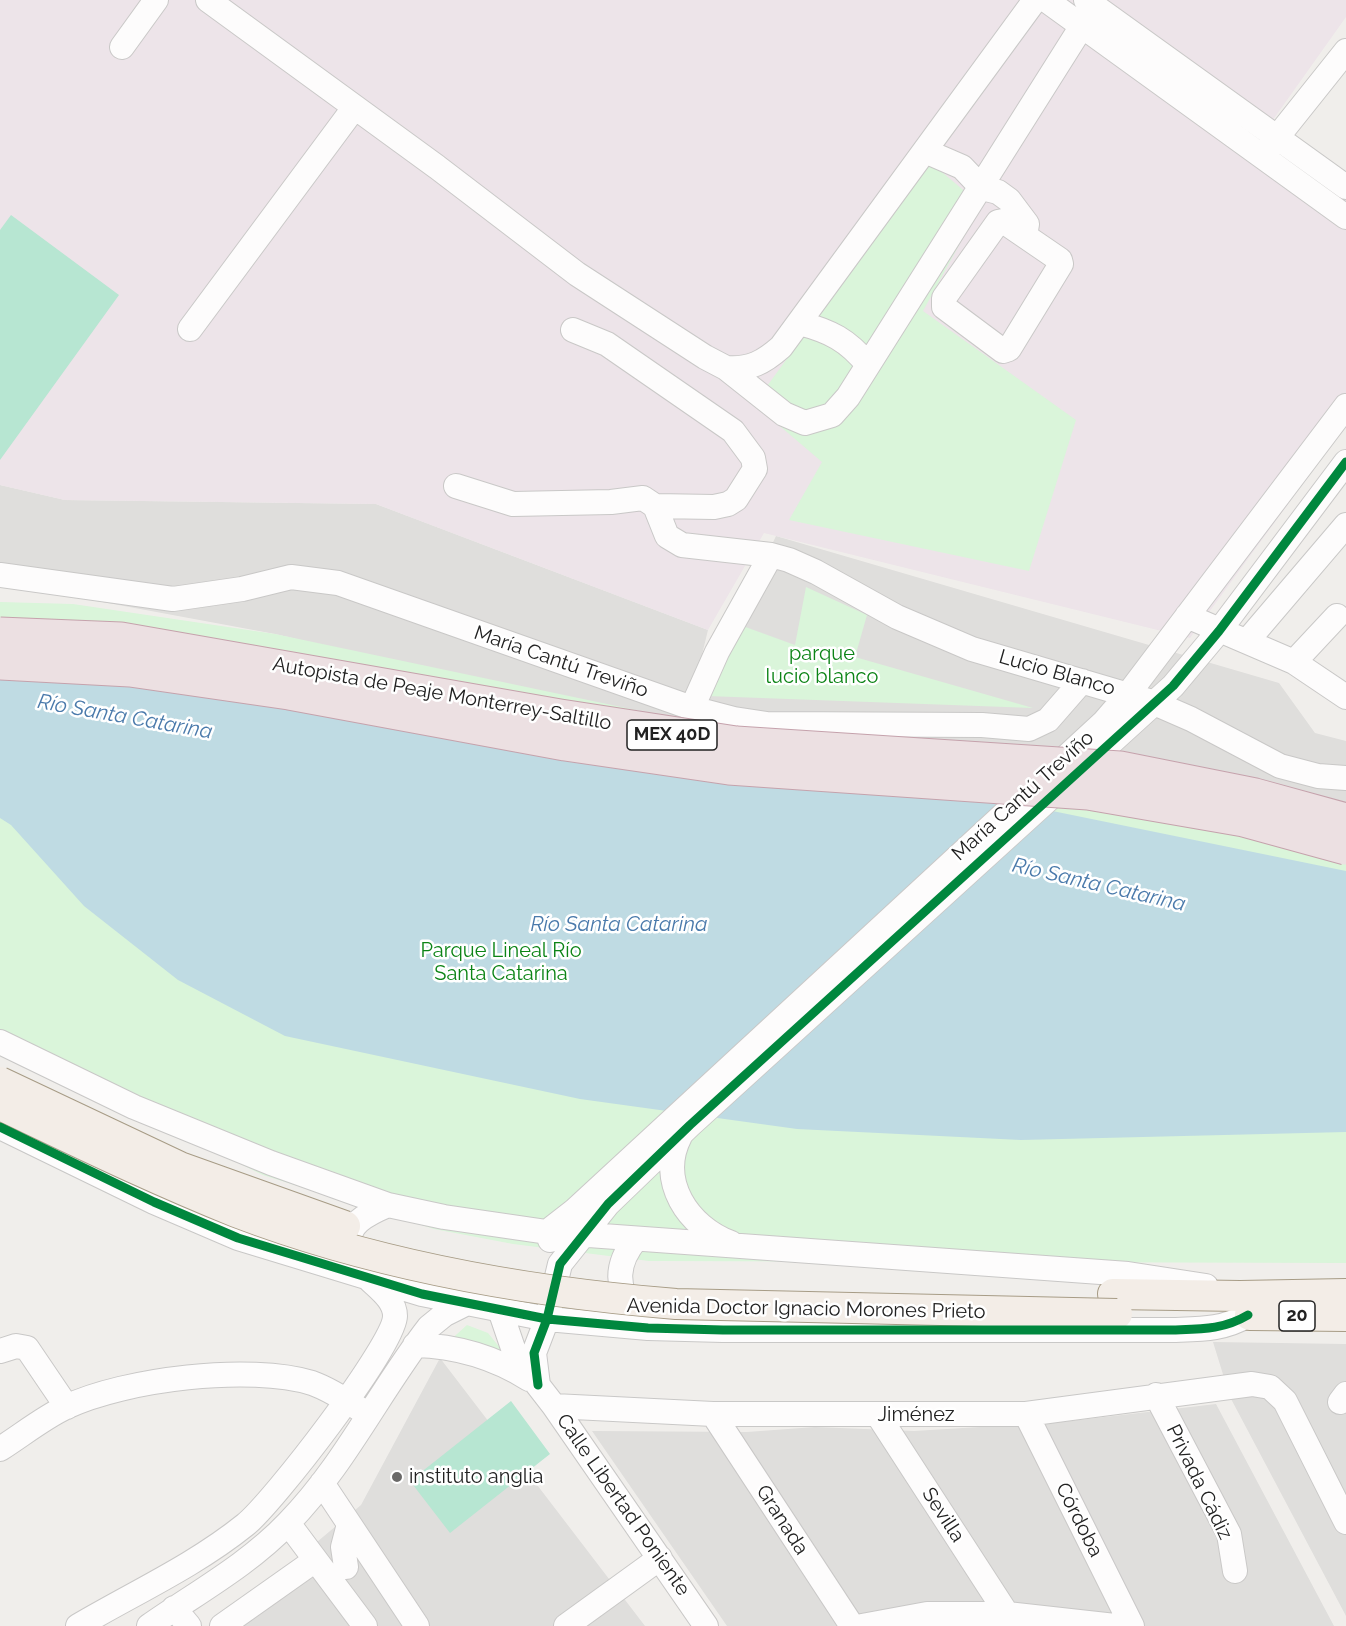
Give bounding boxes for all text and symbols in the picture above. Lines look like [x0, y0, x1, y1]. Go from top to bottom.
street label: María Cantú Treviño [471, 621, 651, 703]
park label: parque lucio blanco [766, 642, 878, 689]
street label: Lucio Blanco [996, 645, 1118, 701]
street label: Autopista de Peaje Monterrey-Saltillo [271, 652, 613, 736]
water label: Río Santa Catarina [36, 689, 214, 745]
road number: MEX 40D [627, 720, 717, 750]
street label: María Cantú Treviño [947, 726, 1099, 866]
water label: Río Santa Catarina [1010, 853, 1188, 917]
water label: Río Santa Catarina [531, 912, 707, 938]
park label: Parque Lineal Río Santa Catarina [420, 939, 582, 986]
street label: Avenida Doctor Ignacio Morones Prieto [626, 1294, 986, 1324]
road number: 20 [1279, 1301, 1315, 1331]
street label: Jiménez [877, 1403, 955, 1427]
street label: Calle Libertad Poniente [551, 1410, 695, 1600]
street label: Privada Cádiz [1161, 1421, 1237, 1543]
place label: instituto anglia [409, 1465, 543, 1489]
marker: instituto anglia [390, 1470, 404, 1484]
street label: Córdoba [1050, 1479, 1108, 1561]
street label: Granada [751, 1481, 813, 1559]
street label: Sevilla [916, 1483, 970, 1547]

